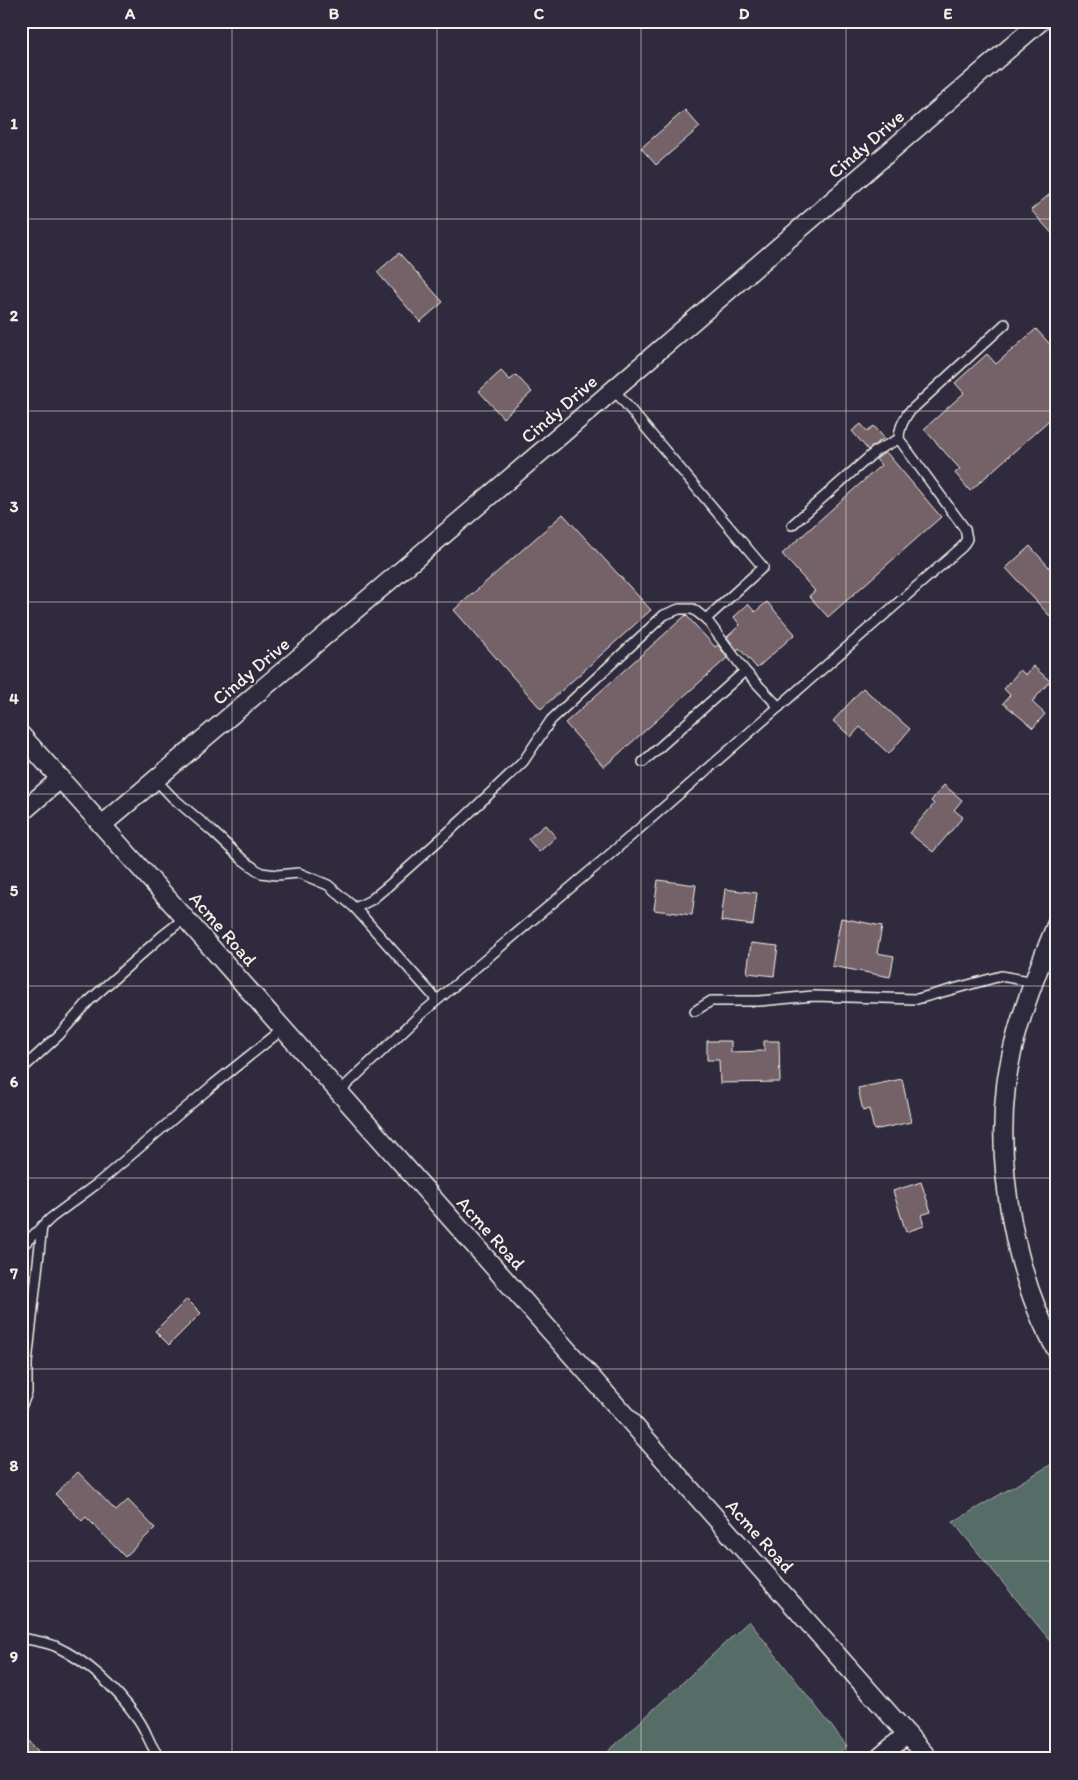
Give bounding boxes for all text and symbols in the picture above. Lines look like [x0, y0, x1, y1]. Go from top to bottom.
text: A [124, 4, 136, 23]
text: B [329, 4, 340, 23]
text: C [534, 4, 545, 23]
text: D [739, 4, 750, 23]
text: E [944, 4, 953, 23]
street label: Cindy Drive [823, 105, 909, 183]
text: 1 [10, 114, 18, 133]
text: 2 [10, 306, 19, 325]
street label: Cindy Drive [516, 370, 602, 448]
text: 3 [10, 497, 19, 516]
street label: Cindy Drive [208, 632, 294, 710]
text: 4 [9, 689, 19, 708]
text: 5 [10, 881, 19, 900]
street label: Acme Road [184, 887, 262, 971]
text: 6 [10, 1072, 19, 1091]
street label: Acme Road [452, 1191, 530, 1275]
text: 7 [9, 1264, 18, 1283]
text: 8 [10, 1456, 19, 1475]
street label: Acme Road [721, 1494, 799, 1578]
text: 9 [10, 1647, 18, 1666]

